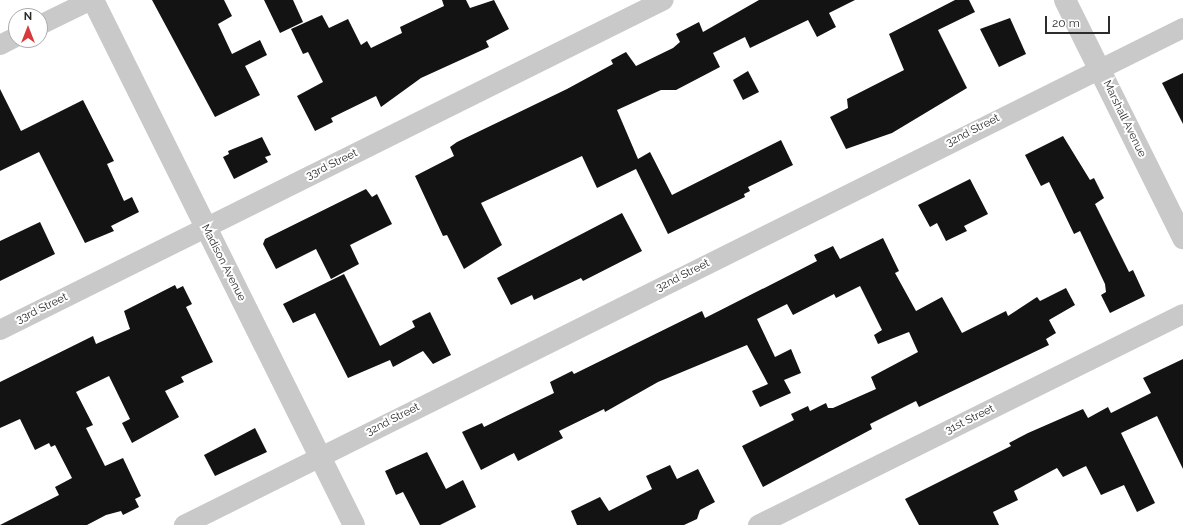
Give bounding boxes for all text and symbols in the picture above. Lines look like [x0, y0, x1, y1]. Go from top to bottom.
north arrow [8, 8, 48, 48]
scale bar [1047, 8, 1112, 34]
text: N [24, 10, 32, 23]
text: 20 m [1052, 16, 1080, 30]
street label: Marshall Avenue [1100, 78, 1148, 160]
street label: 32nd Street [944, 112, 1002, 150]
street label: 33rd Street [304, 147, 360, 183]
street label: Madison Avenue [198, 222, 248, 304]
street label: 32nd Street [654, 257, 712, 295]
street label: 33rd Street [14, 291, 70, 327]
street label: 32nd Street [364, 401, 422, 439]
street label: 31st Street [943, 402, 997, 438]

